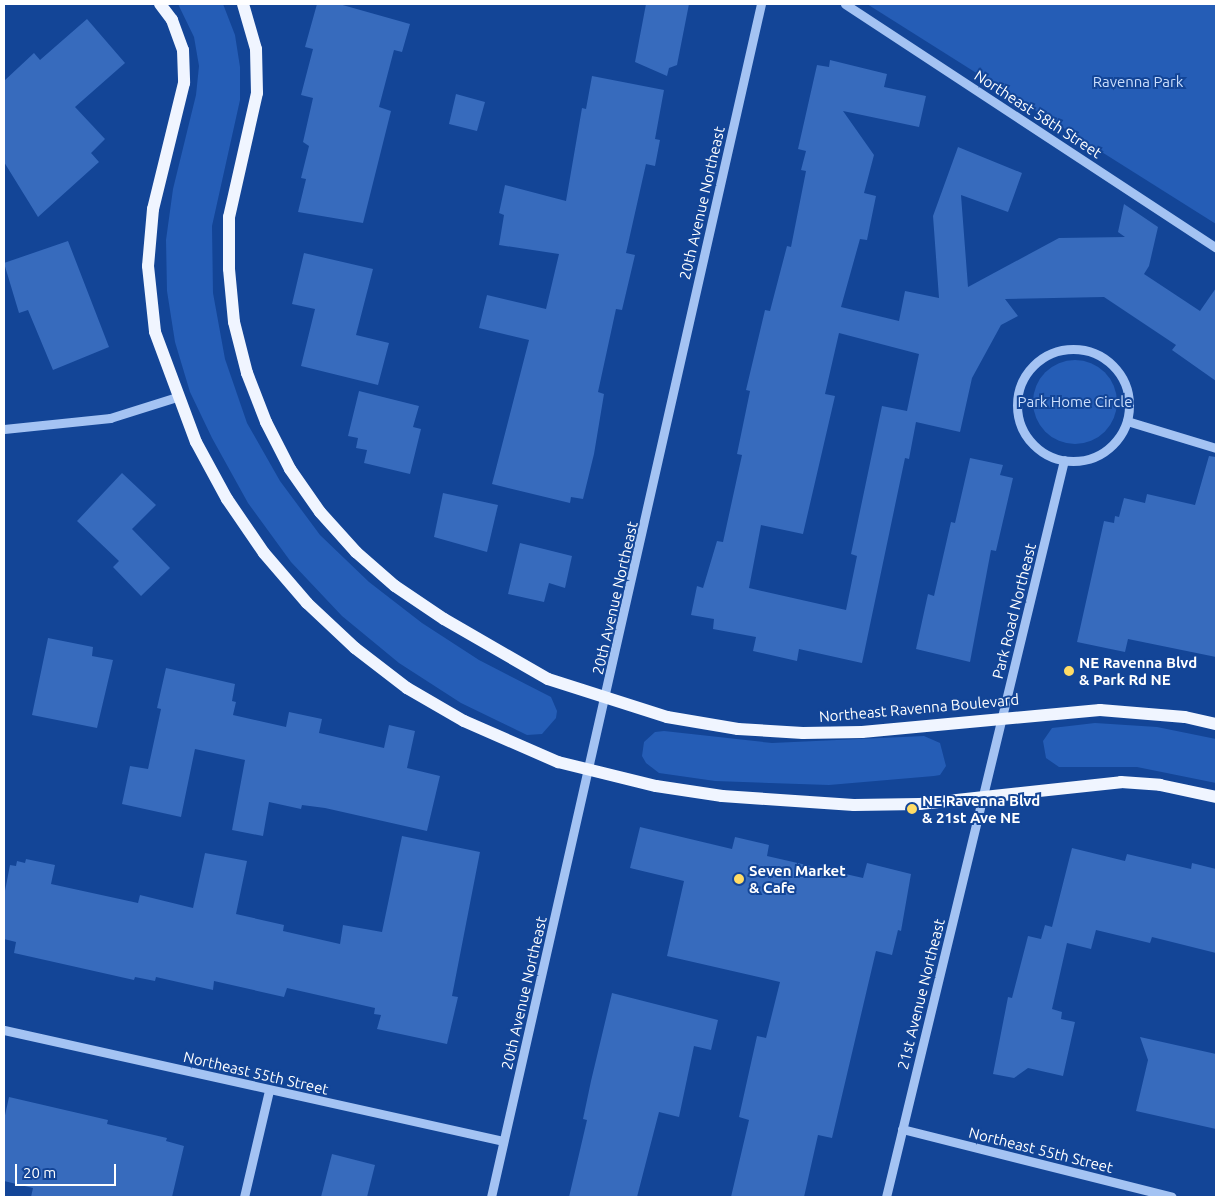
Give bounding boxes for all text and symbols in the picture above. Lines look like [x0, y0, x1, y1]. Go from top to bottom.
street label: Northeast 58th Street [971, 66, 1105, 162]
park label: Ravenna Park [1093, 73, 1183, 91]
street label: 20th Avenue Northeast [676, 125, 728, 281]
park label: Park Home Circle [1018, 393, 1132, 411]
street label: 20th Avenue Northeast [589, 520, 641, 676]
street label: Park Road Northeast [988, 541, 1040, 681]
place label: NE Ravenna Blvd & Park Rd NE [1079, 653, 1197, 688]
marker: NE Ravenna Blvd & Park Rd NE [1063, 665, 1075, 677]
street label: Northeast Ravenna Boulevard [818, 690, 1020, 726]
place label: NE Ravenna Blvd & 21st Ave NE [922, 791, 1040, 826]
marker: NE Ravenna Blvd & 21st Ave NE [906, 803, 918, 815]
place label: Seven Market & Cafe [749, 861, 846, 896]
marker: Seven Market & Cafe [733, 873, 745, 885]
street label: 20th Avenue Northeast [498, 915, 550, 1071]
street label: 21st Avenue Northeast [894, 917, 948, 1071]
street label: Northeast 55th Street [182, 1048, 330, 1098]
street label: Northeast 55th Street [967, 1123, 1115, 1177]
scale bar [18, 1154, 119, 1186]
text: 20 m [23, 1164, 56, 1181]

